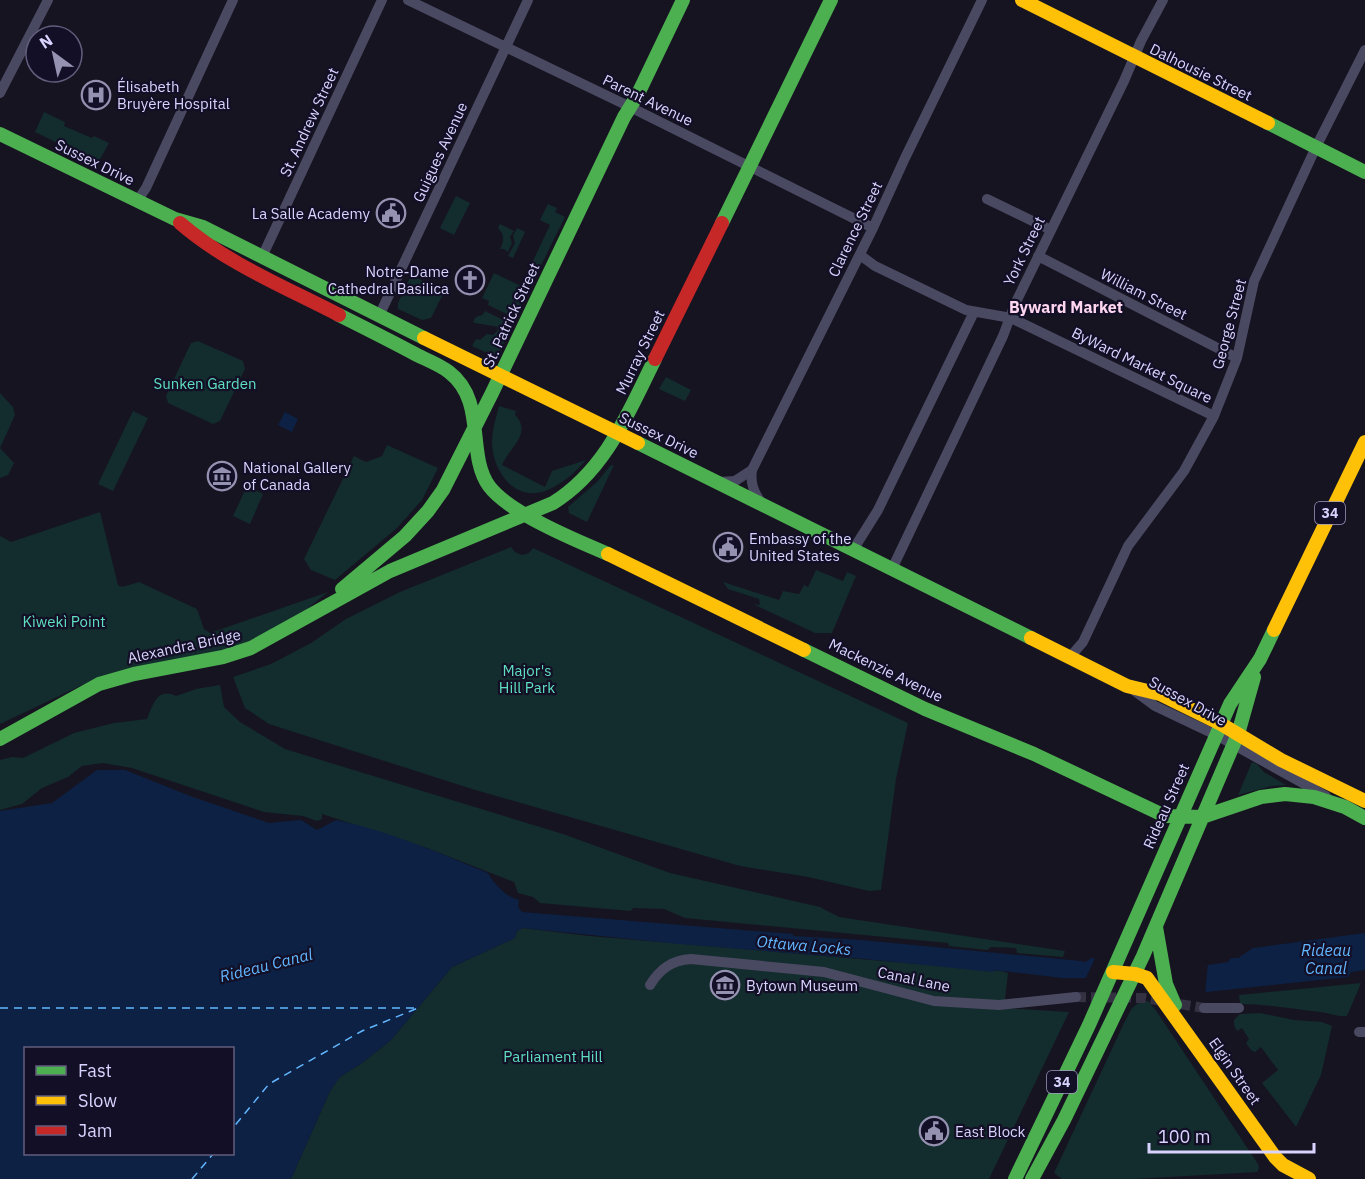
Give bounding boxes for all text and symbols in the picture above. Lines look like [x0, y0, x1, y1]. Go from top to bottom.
north arrow [24, 24, 84, 84]
text: N [36, 30, 56, 53]
street label: Dalhousie Street [1147, 39, 1255, 105]
street label: St. Andrew Street [275, 64, 343, 180]
street label: Parent Avenue [600, 70, 696, 130]
place label: Élisabeth Bruyère Hospital [117, 77, 230, 113]
hospital icon: Élisabeth Bruyère Hospital [80, 79, 112, 111]
street label: Guigues Avenue [409, 99, 471, 205]
street label: Sussex Drive [52, 135, 138, 189]
street label: Clarence Street [824, 178, 886, 280]
public building icon: La Salle Academy [375, 197, 407, 229]
place label: La Salle Academy [252, 204, 371, 223]
street label: York Street [999, 213, 1049, 289]
street label: St. Patrick Street [478, 260, 544, 370]
place label: Notre-Dame Cathedral Basilica [328, 262, 449, 298]
church icon: Notre-Dame Cathedral Basilica [454, 264, 486, 296]
street label: William Street [1097, 264, 1191, 324]
street label: George Street [1208, 277, 1250, 371]
district label: Byward Market [1009, 297, 1123, 317]
street label: Murray Street [611, 307, 669, 397]
street label: ByWard Market Square [1069, 323, 1215, 407]
park label: Sunken Garden [153, 374, 257, 393]
street label: Sussex Drive [616, 408, 702, 462]
place label: National Gallery of Canada [243, 458, 352, 494]
museum icon: National Gallery of Canada [206, 460, 238, 492]
road number: 34 [1315, 502, 1345, 524]
place label: Embassy of the United States [749, 529, 852, 565]
public building icon: Embassy of the United States [712, 531, 744, 563]
park label: Kìwekì Point [23, 612, 105, 631]
street label: Alexandra Bridge [126, 625, 242, 667]
street label: Mackenzie Avenue [826, 634, 946, 706]
park label: Major's Hill Park [499, 661, 555, 697]
street label: Sussex Drive [1146, 672, 1230, 730]
street label: Rideau Street [1139, 760, 1193, 852]
water label: Ottawa Locks [756, 931, 852, 959]
water label: Rideau Canal [1301, 940, 1351, 978]
water label: Rideau Canal [217, 944, 315, 986]
street label: Canal Lane [876, 962, 952, 996]
museum icon: Bytown Museum [709, 969, 741, 1001]
place label: Bytown Museum [746, 976, 858, 995]
street label: Elgin Street [1205, 1034, 1265, 1108]
legend [24, 1047, 234, 1155]
park label: Parliament Hill [503, 1047, 603, 1066]
text: Fast [78, 1059, 112, 1082]
road number: 34 [1047, 1071, 1077, 1093]
text: Slow [78, 1089, 117, 1112]
public building icon: East Block [918, 1115, 950, 1147]
scale bar [1149, 1116, 1314, 1154]
text: Jam [78, 1119, 113, 1142]
place label: East Block [955, 1122, 1026, 1141]
text: 100 m [1158, 1125, 1210, 1148]

